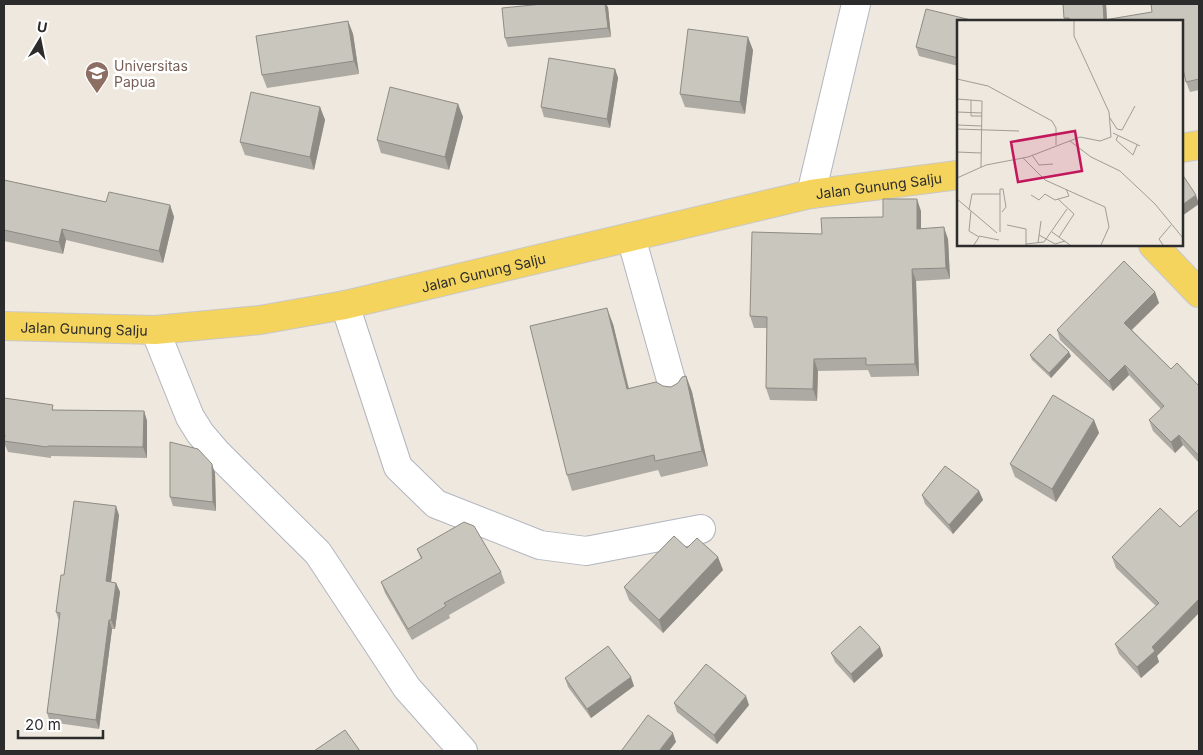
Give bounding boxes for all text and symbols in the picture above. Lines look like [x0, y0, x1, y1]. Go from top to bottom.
north arrow [15, 15, 65, 65]
text: U [36, 17, 49, 36]
inset map [957, 20, 1183, 246]
place label: Universitas Papua [114, 57, 188, 90]
school or university icon: Universitas Papua [84, 60, 110, 94]
street label: Jalan Gunung Salju [814, 169, 943, 202]
street label: Jalan Gunung Salju [419, 249, 547, 295]
street label: Jalan Gunung Salju [20, 318, 148, 338]
scale bar [18, 708, 102, 740]
text: 20 m [25, 715, 61, 734]

